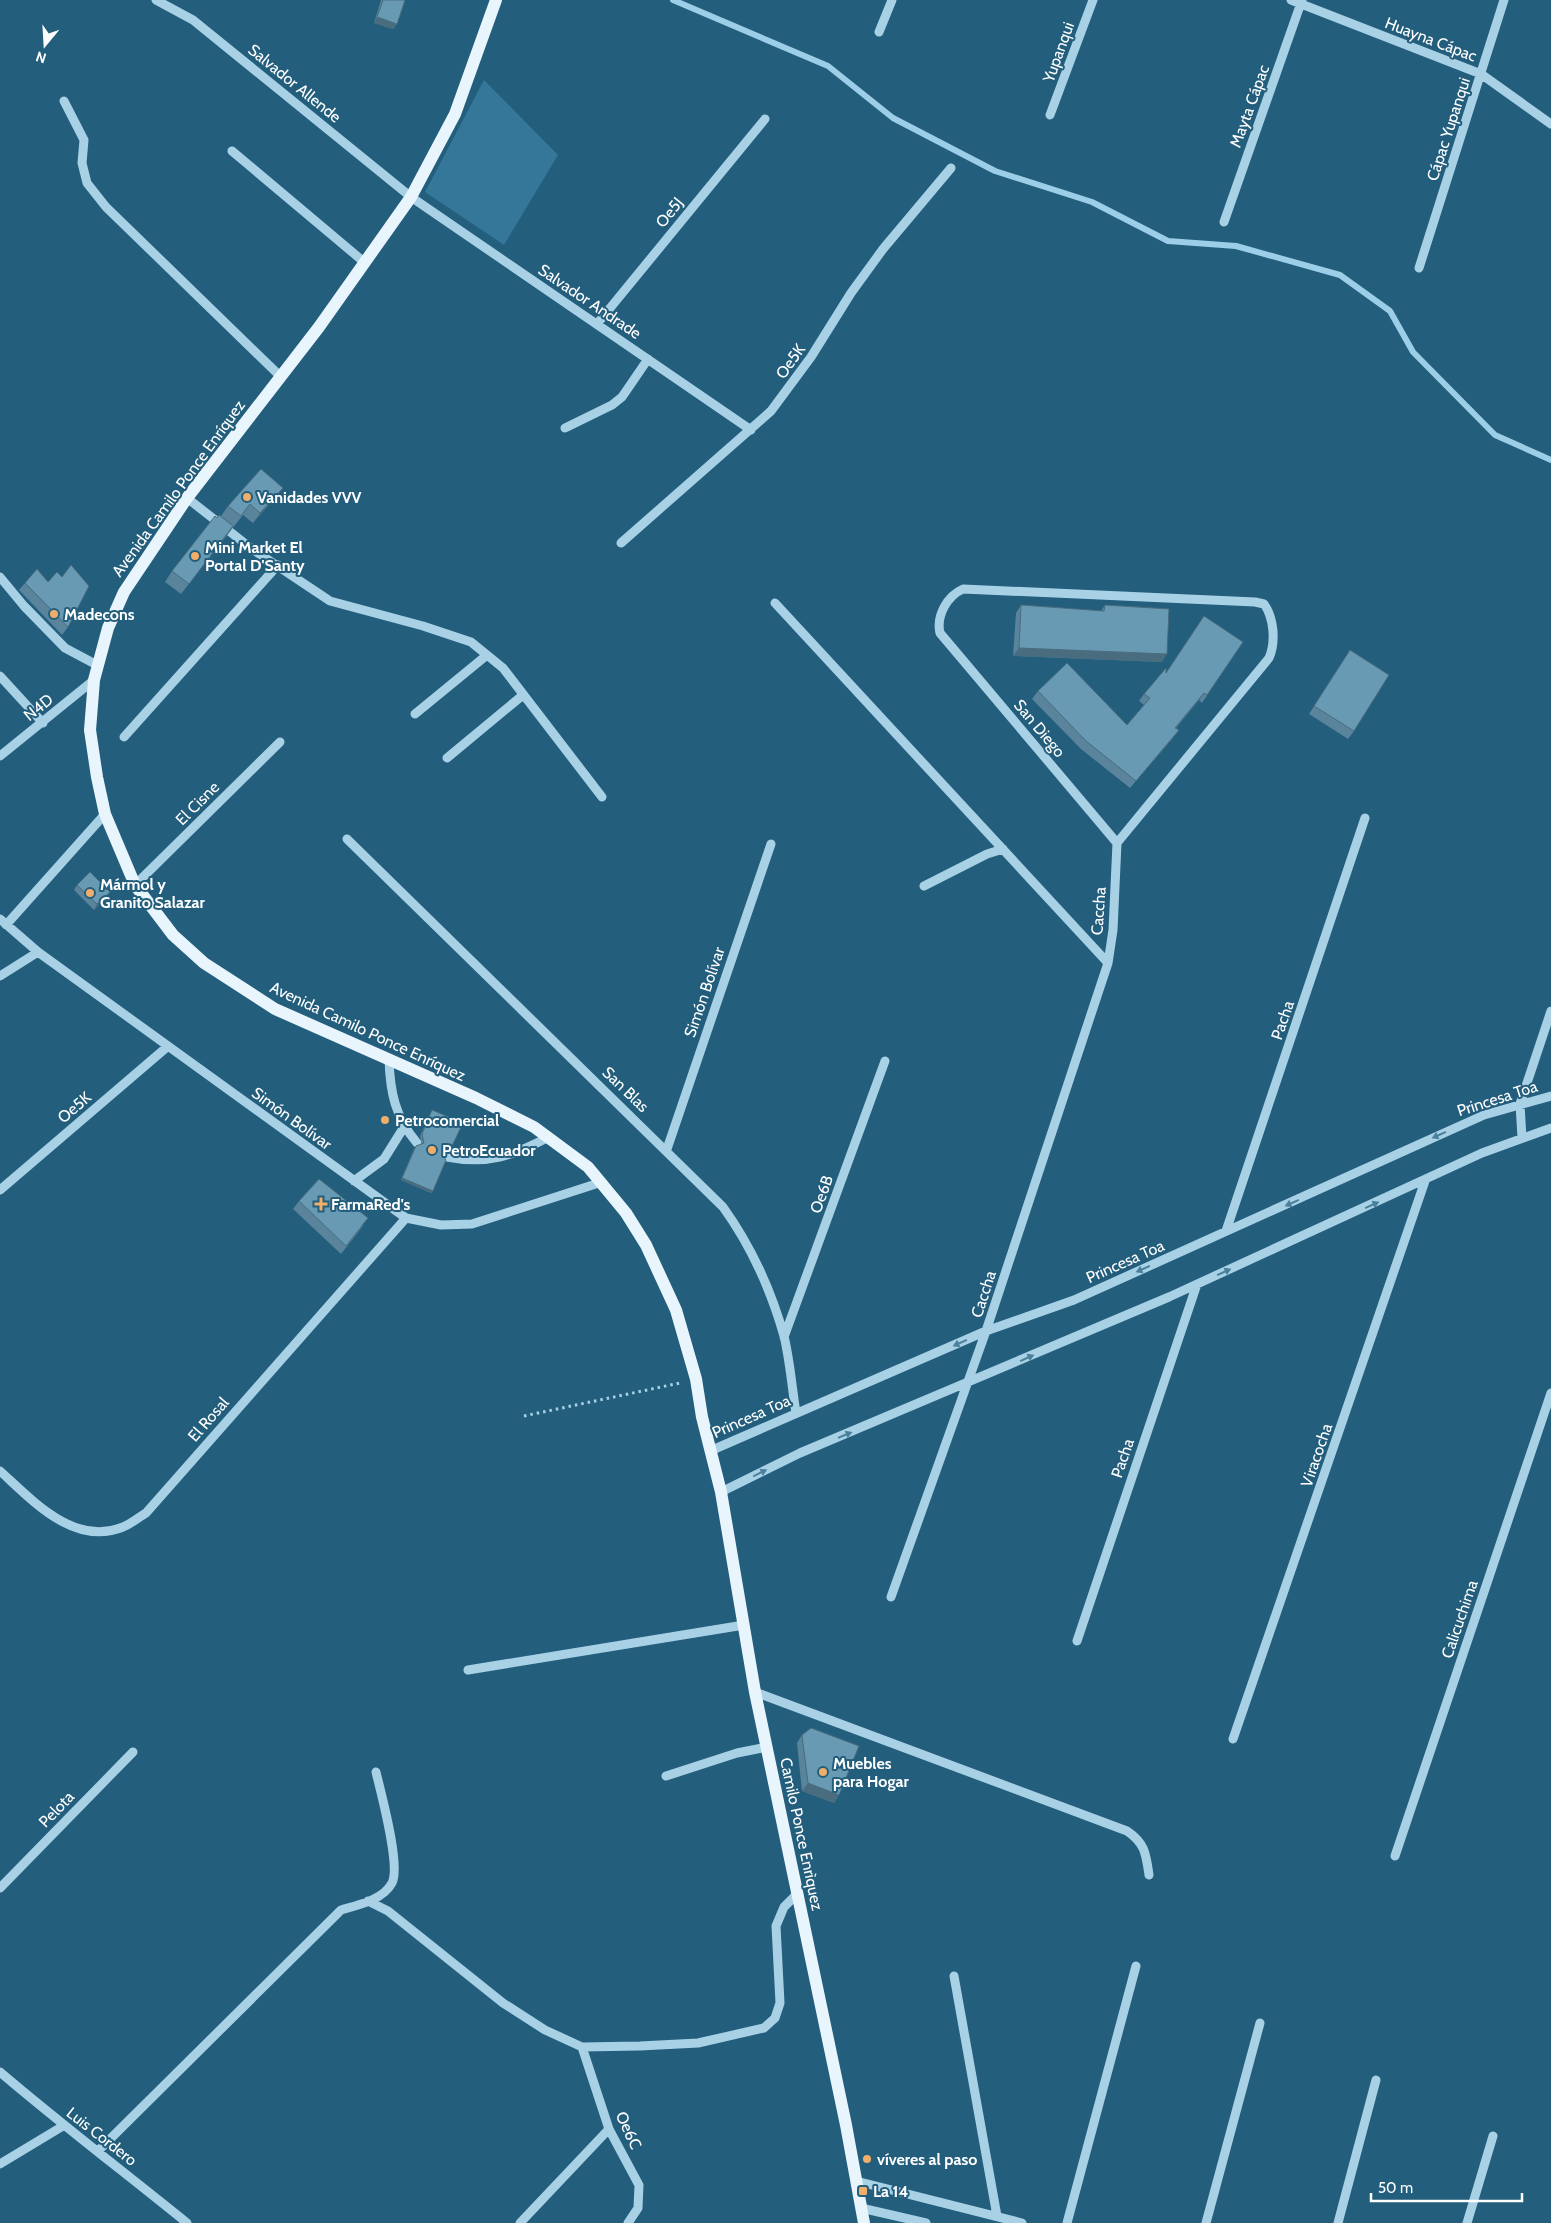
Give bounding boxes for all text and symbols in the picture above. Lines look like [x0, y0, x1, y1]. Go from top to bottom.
street label: Huayna Cápac [1382, 13, 1479, 66]
street label: Yupanqui [1038, 19, 1078, 86]
north arrow [20, 20, 70, 70]
street label: Salvador Allende [244, 40, 345, 127]
text: N [33, 47, 48, 67]
street label: Mayta Cápac [1226, 62, 1273, 150]
street label: Cápac Yupanqui [1423, 75, 1474, 183]
street label: Oe5J [652, 193, 687, 231]
street label: Salvador Andrade [535, 260, 645, 343]
street label: Oe5K [772, 340, 809, 382]
street label: Avenida Camilo Ponce Enríquez [108, 396, 249, 580]
place label: Vanidades VVV [257, 488, 362, 507]
marker: Vanidades VVV [241, 491, 253, 503]
place label: Mini Market El Portal D'Santy [205, 538, 305, 575]
marker: Mini Market El Portal D'Santy [189, 550, 201, 562]
place label: Madecons [64, 605, 135, 624]
marker: Madecons [48, 608, 60, 620]
street label: N4D [20, 690, 57, 725]
street label: San Diego [1010, 696, 1069, 761]
street label: El Cisne [172, 778, 223, 829]
place label: Mármol y Granito Salazar [100, 875, 206, 912]
street label: Caccha [1087, 886, 1110, 936]
marker: Mármol y Granito Salazar [84, 887, 96, 899]
street label: Simón Bolívar [680, 944, 729, 1040]
street label: Avenida Camilo Ponce Enríquez [267, 978, 469, 1085]
street label: Pacha [1267, 998, 1298, 1042]
street label: San Blas [599, 1063, 653, 1116]
street label: Princesa Toa [1455, 1076, 1540, 1120]
street label: Simón Bolívar [248, 1083, 336, 1154]
street label: Oe5K [54, 1088, 95, 1127]
place label: Petrocomercial [395, 1111, 499, 1130]
marker: Petrocomercial [379, 1114, 391, 1126]
one-way arrow [1432, 1132, 1446, 1140]
place label: PetroEcuador [442, 1141, 536, 1160]
marker: PetroEcuador [426, 1144, 438, 1156]
street label: Oe6B [806, 1172, 837, 1216]
place label: FarmaRed's [331, 1195, 410, 1214]
marker: FarmaRed's [315, 1198, 327, 1210]
one-way arrow [1285, 1199, 1299, 1207]
one-way arrow [1365, 1201, 1379, 1209]
street label: Princesa Toa [1083, 1236, 1167, 1287]
one-way arrow [1136, 1265, 1150, 1273]
street label: Caccha [967, 1268, 1000, 1320]
one-way arrow [1217, 1268, 1231, 1276]
one-way arrow [953, 1339, 967, 1347]
one-way arrow [1020, 1354, 1034, 1362]
street label: Princesa Toa [709, 1391, 793, 1442]
street label: El Rosal [184, 1393, 233, 1445]
street label: Viracocha [1297, 1421, 1336, 1489]
one-way arrow [838, 1430, 852, 1438]
street label: Pacha [1107, 1436, 1138, 1480]
one-way arrow [753, 1469, 767, 1477]
street label: Calicuchima [1437, 1577, 1482, 1661]
place label: Muebles para Hogar [833, 1754, 909, 1791]
street label: Camilo Ponce Enrìquez [776, 1756, 827, 1913]
marker: Muebles para Hogar [817, 1766, 829, 1778]
street label: Pelota [35, 1787, 78, 1831]
street label: Luis Cordero [63, 2103, 141, 2170]
street label: Oe6C [612, 2108, 646, 2152]
place label: víveres al paso [877, 2150, 977, 2169]
marker: víveres al paso [861, 2153, 873, 2165]
scale bar [1371, 2170, 1522, 2202]
text: 50 m [1378, 2179, 1413, 2197]
place label: La 14 [873, 2182, 908, 2201]
marker: La 14 [857, 2185, 869, 2197]

